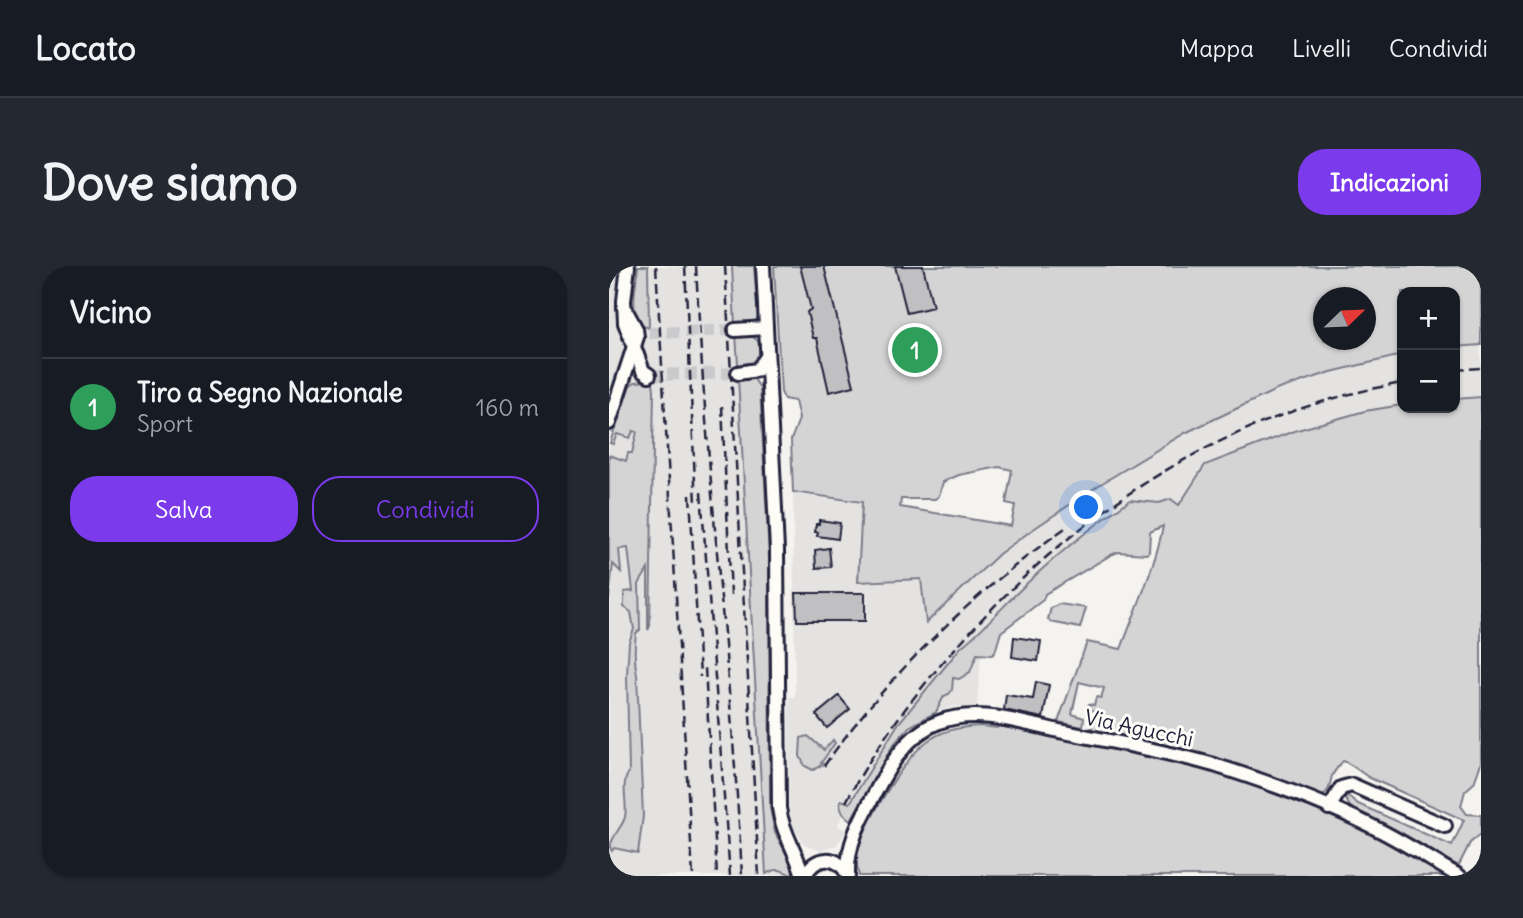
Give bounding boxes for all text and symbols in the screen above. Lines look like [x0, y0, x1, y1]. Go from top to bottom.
text: Locato [35, 27, 136, 69]
text: Mappa [1180, 33, 1254, 63]
text: Livelli [1292, 33, 1351, 63]
text: Condividi [1389, 33, 1488, 63]
button: Indicazioni [1298, 149, 1481, 215]
text: Dove siamo [42, 152, 298, 213]
north arrow [1313, 287, 1376, 350]
map controls [1397, 287, 1460, 413]
button: + [1397, 287, 1460, 350]
text: Vicino [70, 293, 152, 331]
pin: 1 [892, 324, 938, 376]
button: − [1397, 350, 1460, 413]
text: Tiro a Segno Nazionale [137, 376, 403, 409]
text: 1 [88, 393, 98, 422]
text: 160 m [476, 393, 539, 422]
text: Sport [137, 409, 193, 438]
button: Salva [70, 476, 298, 542]
button: Condividi [312, 476, 539, 542]
your location [1069, 490, 1103, 524]
street label: Via Agucchi [1082, 703, 1196, 753]

